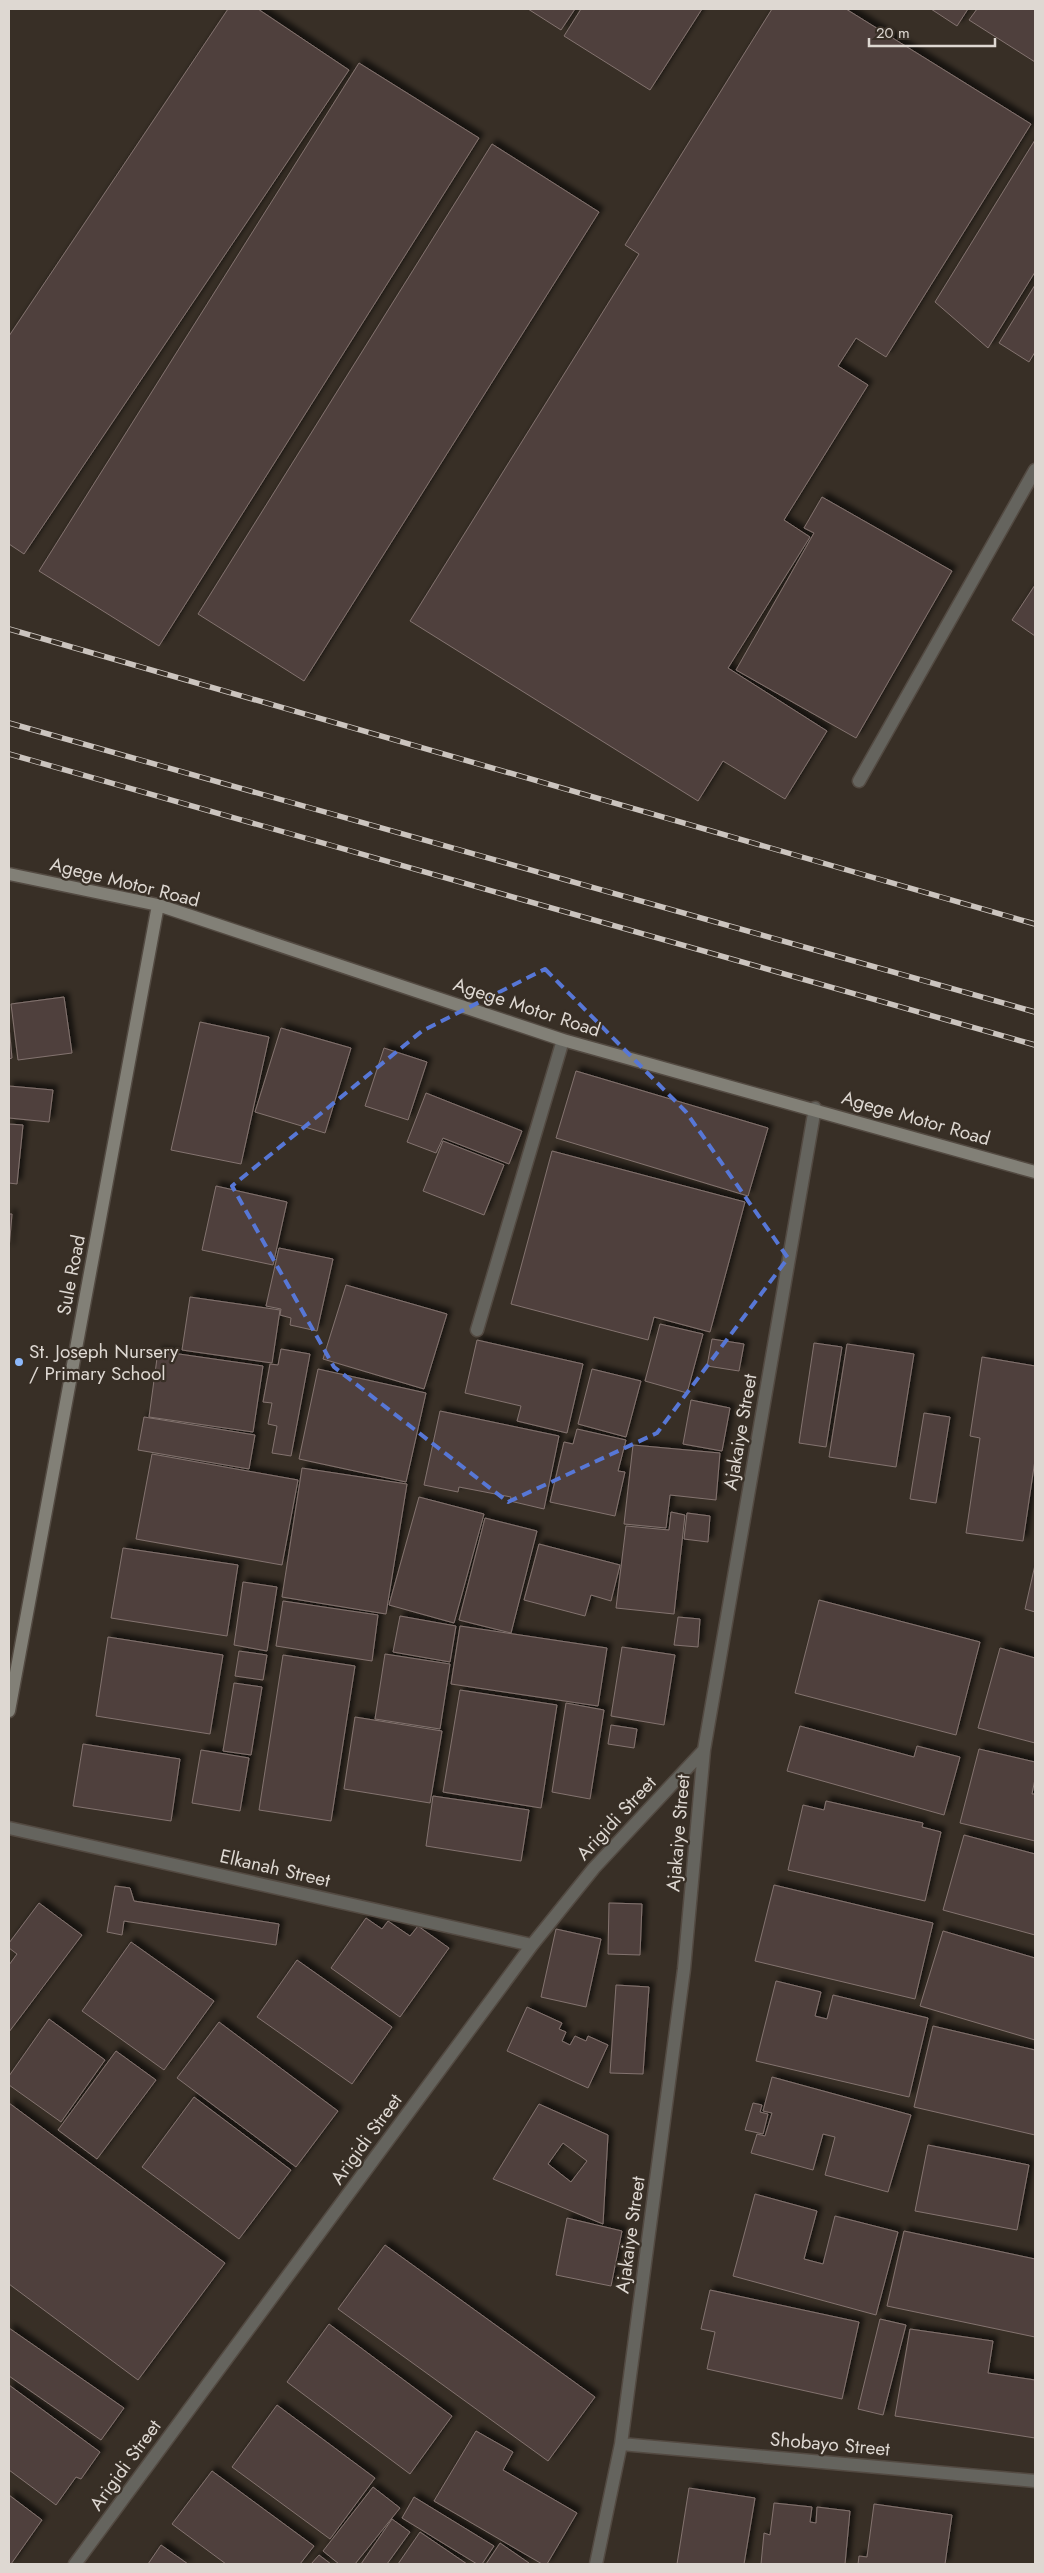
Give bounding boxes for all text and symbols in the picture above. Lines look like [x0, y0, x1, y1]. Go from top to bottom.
scale bar [869, 15, 995, 47]
text: 20 m [876, 22, 910, 44]
street label: Agege Motor Road [47, 850, 203, 914]
street label: Agege Motor Road [450, 970, 604, 1044]
street label: Agege Motor Road [839, 1084, 993, 1152]
street label: Sule Road [50, 1233, 92, 1317]
place label: St. Joseph Nursery / Primary School [29, 1338, 179, 1387]
marker: St. Joseph Nursery / Primary School [13, 1356, 25, 1368]
street label: Ajakaiye Street [716, 1371, 764, 1492]
street label: Arigidi Street [570, 1770, 663, 1866]
street label: Ajakaiye Street [659, 1773, 697, 1893]
street label: Elkanah Street [217, 1842, 333, 1894]
street label: Arigidi Street [324, 2088, 408, 2190]
street label: Ajakaiye Street [608, 2174, 652, 2295]
street label: Arigidi Street [83, 2414, 167, 2516]
street label: Shobayo Street [769, 2425, 891, 2463]

